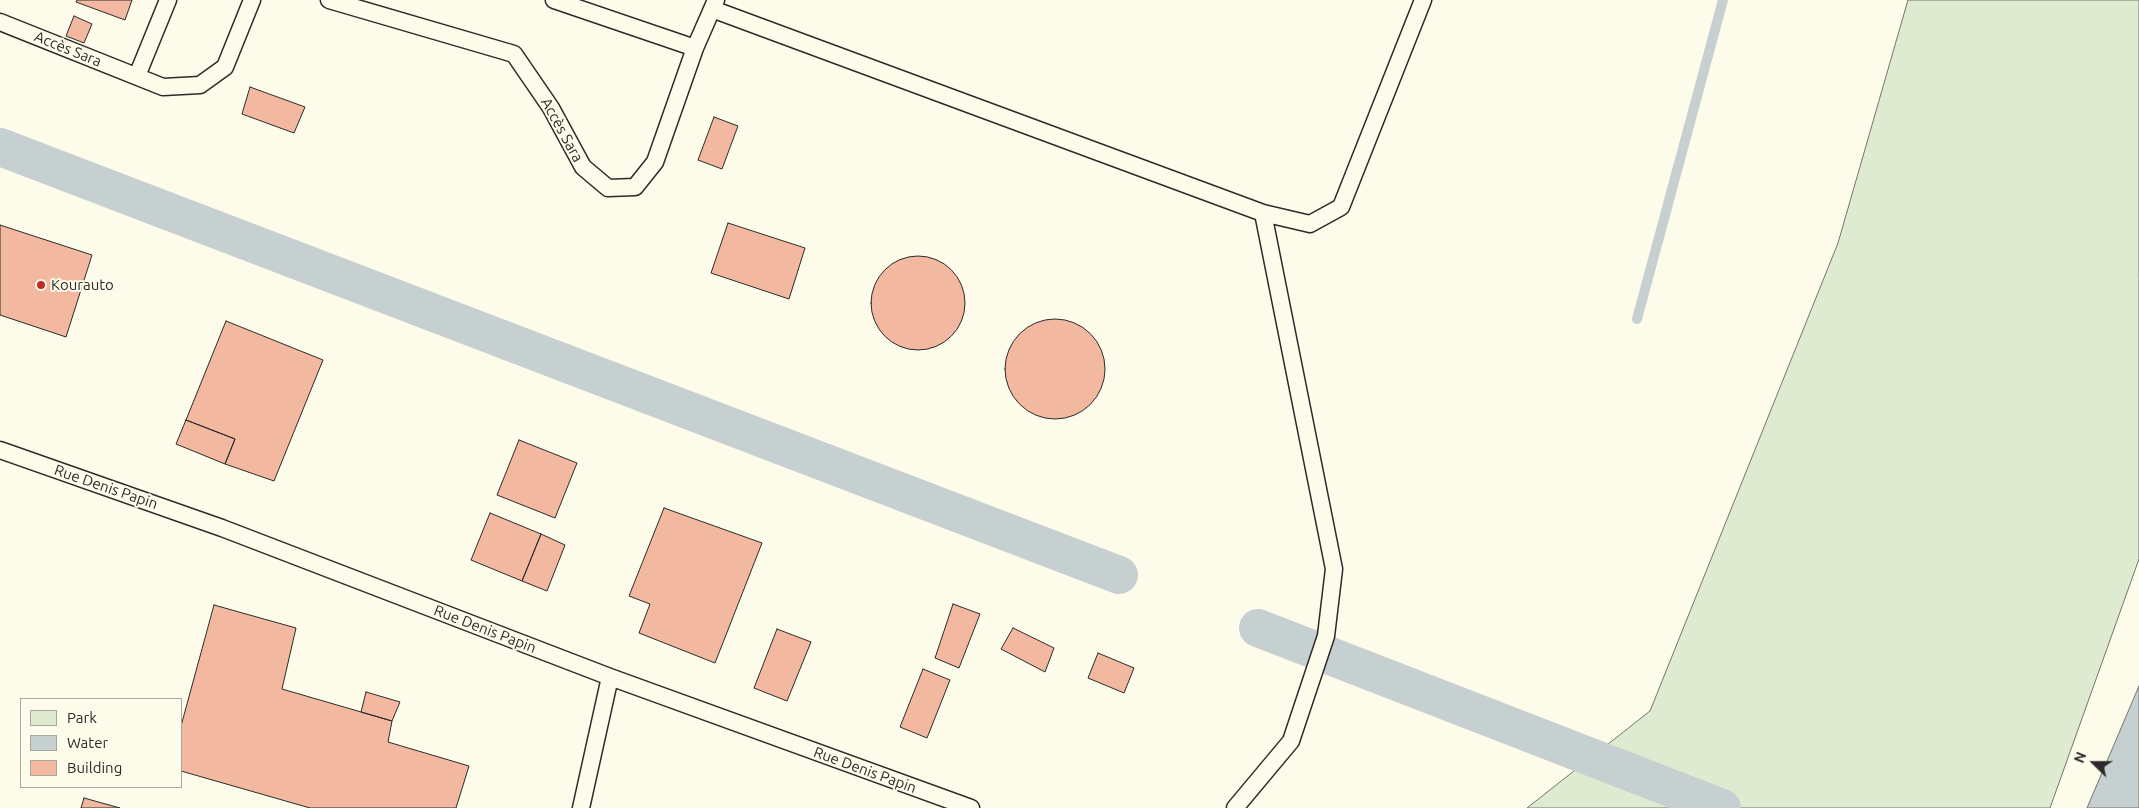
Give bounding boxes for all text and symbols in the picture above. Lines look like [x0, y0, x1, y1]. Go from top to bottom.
street label: Accès Sara [32, 27, 104, 71]
street label: Accès Sara [537, 95, 587, 165]
place label: Kourauto [51, 276, 114, 294]
marker: Kourauto [35, 279, 47, 291]
street label: Rue Denis Papin [52, 461, 160, 513]
street label: Rue Denis Papin [431, 601, 539, 657]
legend [20, 698, 182, 788]
text: Park [67, 709, 97, 726]
text: Water [67, 734, 108, 751]
north arrow [2069, 738, 2119, 788]
street label: Rue Denis Papin [811, 743, 919, 797]
text: N [2071, 750, 2089, 765]
text: Building [67, 759, 122, 776]

